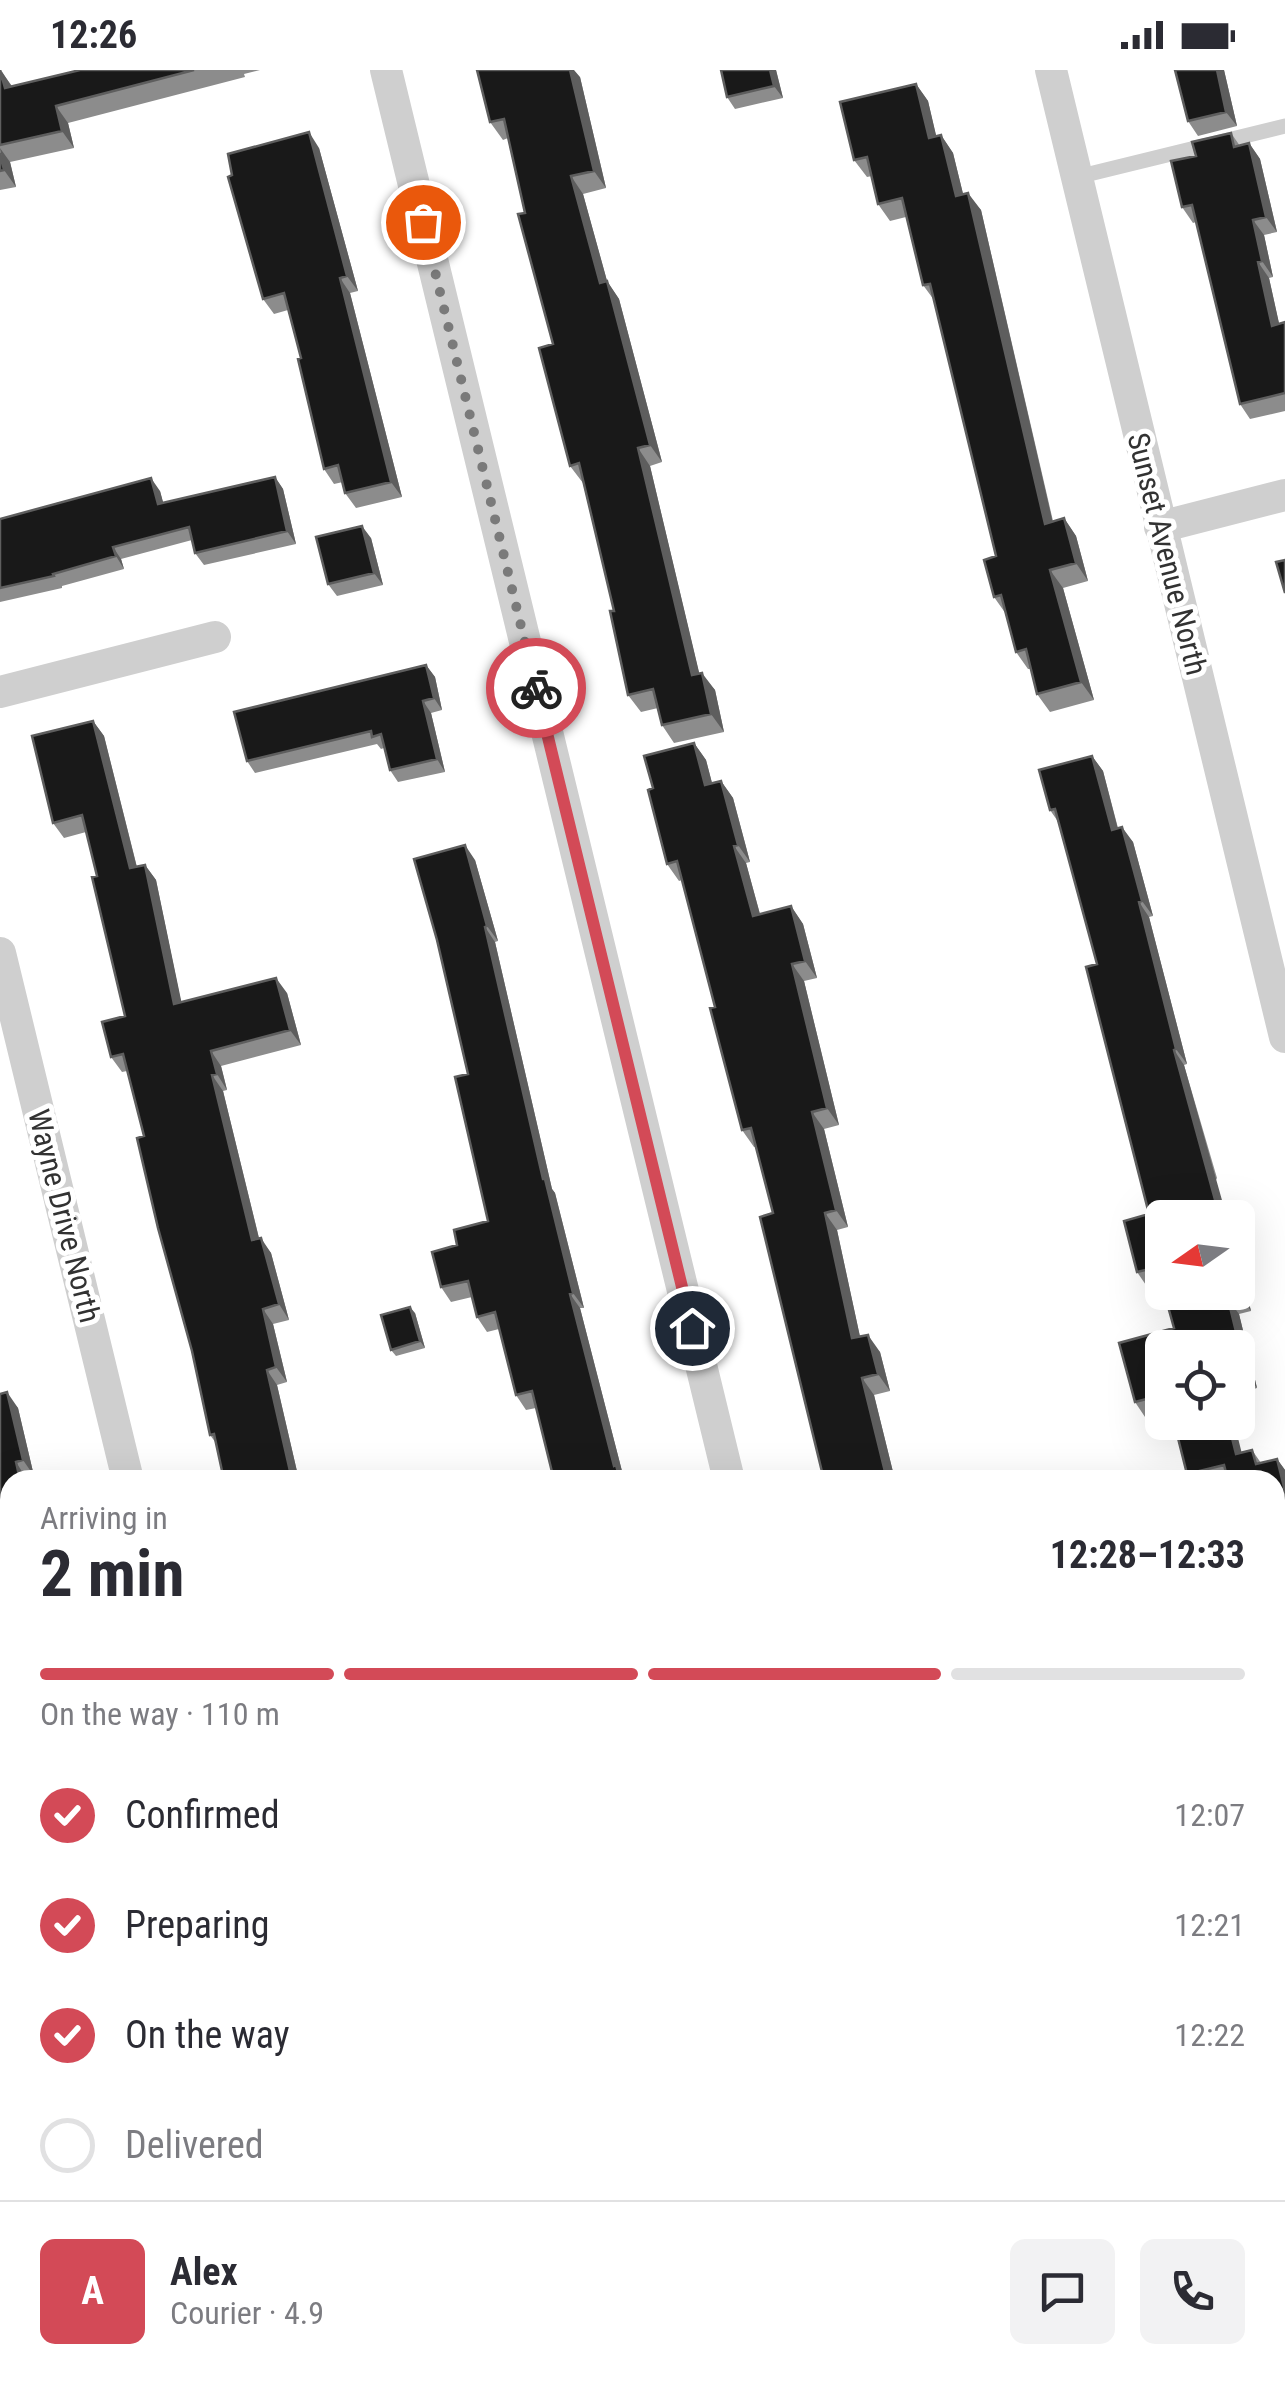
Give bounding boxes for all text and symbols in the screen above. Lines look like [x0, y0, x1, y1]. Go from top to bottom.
text: 12:26 [50, 13, 137, 57]
pin [381, 180, 466, 265]
icon: bag [396, 195, 451, 250]
street label: Sunset Avenue North [1120, 429, 1214, 679]
courier [486, 638, 586, 738]
icon: bike [509, 661, 564, 716]
street label: Wayne Drive North [21, 1106, 108, 1326]
north arrow [1145, 1200, 1255, 1310]
map controls [1145, 1200, 1255, 1440]
pin [650, 1286, 735, 1371]
icon: home [665, 1301, 720, 1356]
button: locate [1145, 1330, 1255, 1440]
text: Arriving in [40, 1499, 168, 1537]
text: 12:28–12:33 [1050, 1533, 1245, 1577]
text: 2 min [40, 1536, 184, 1612]
text: On the way · 110 m [40, 1695, 280, 1733]
icon: check [40, 1788, 95, 1843]
text: Confirmed [125, 1793, 280, 1837]
text: 12:07 [1174, 1796, 1245, 1834]
icon: check [40, 1898, 95, 1953]
text: Preparing [125, 1903, 270, 1947]
text: 12:21 [1174, 1906, 1245, 1944]
icon: check [40, 2008, 95, 2063]
text: On the way [125, 2013, 290, 2057]
text: 12:22 [1174, 2016, 1245, 2054]
text: Delivered [125, 2123, 264, 2167]
button: chat [1010, 2239, 1115, 2344]
button: phone [1140, 2239, 1245, 2344]
text: Alex [170, 2250, 238, 2294]
text: A [81, 2269, 104, 2313]
text: Courier · 4.9 [170, 2294, 324, 2332]

